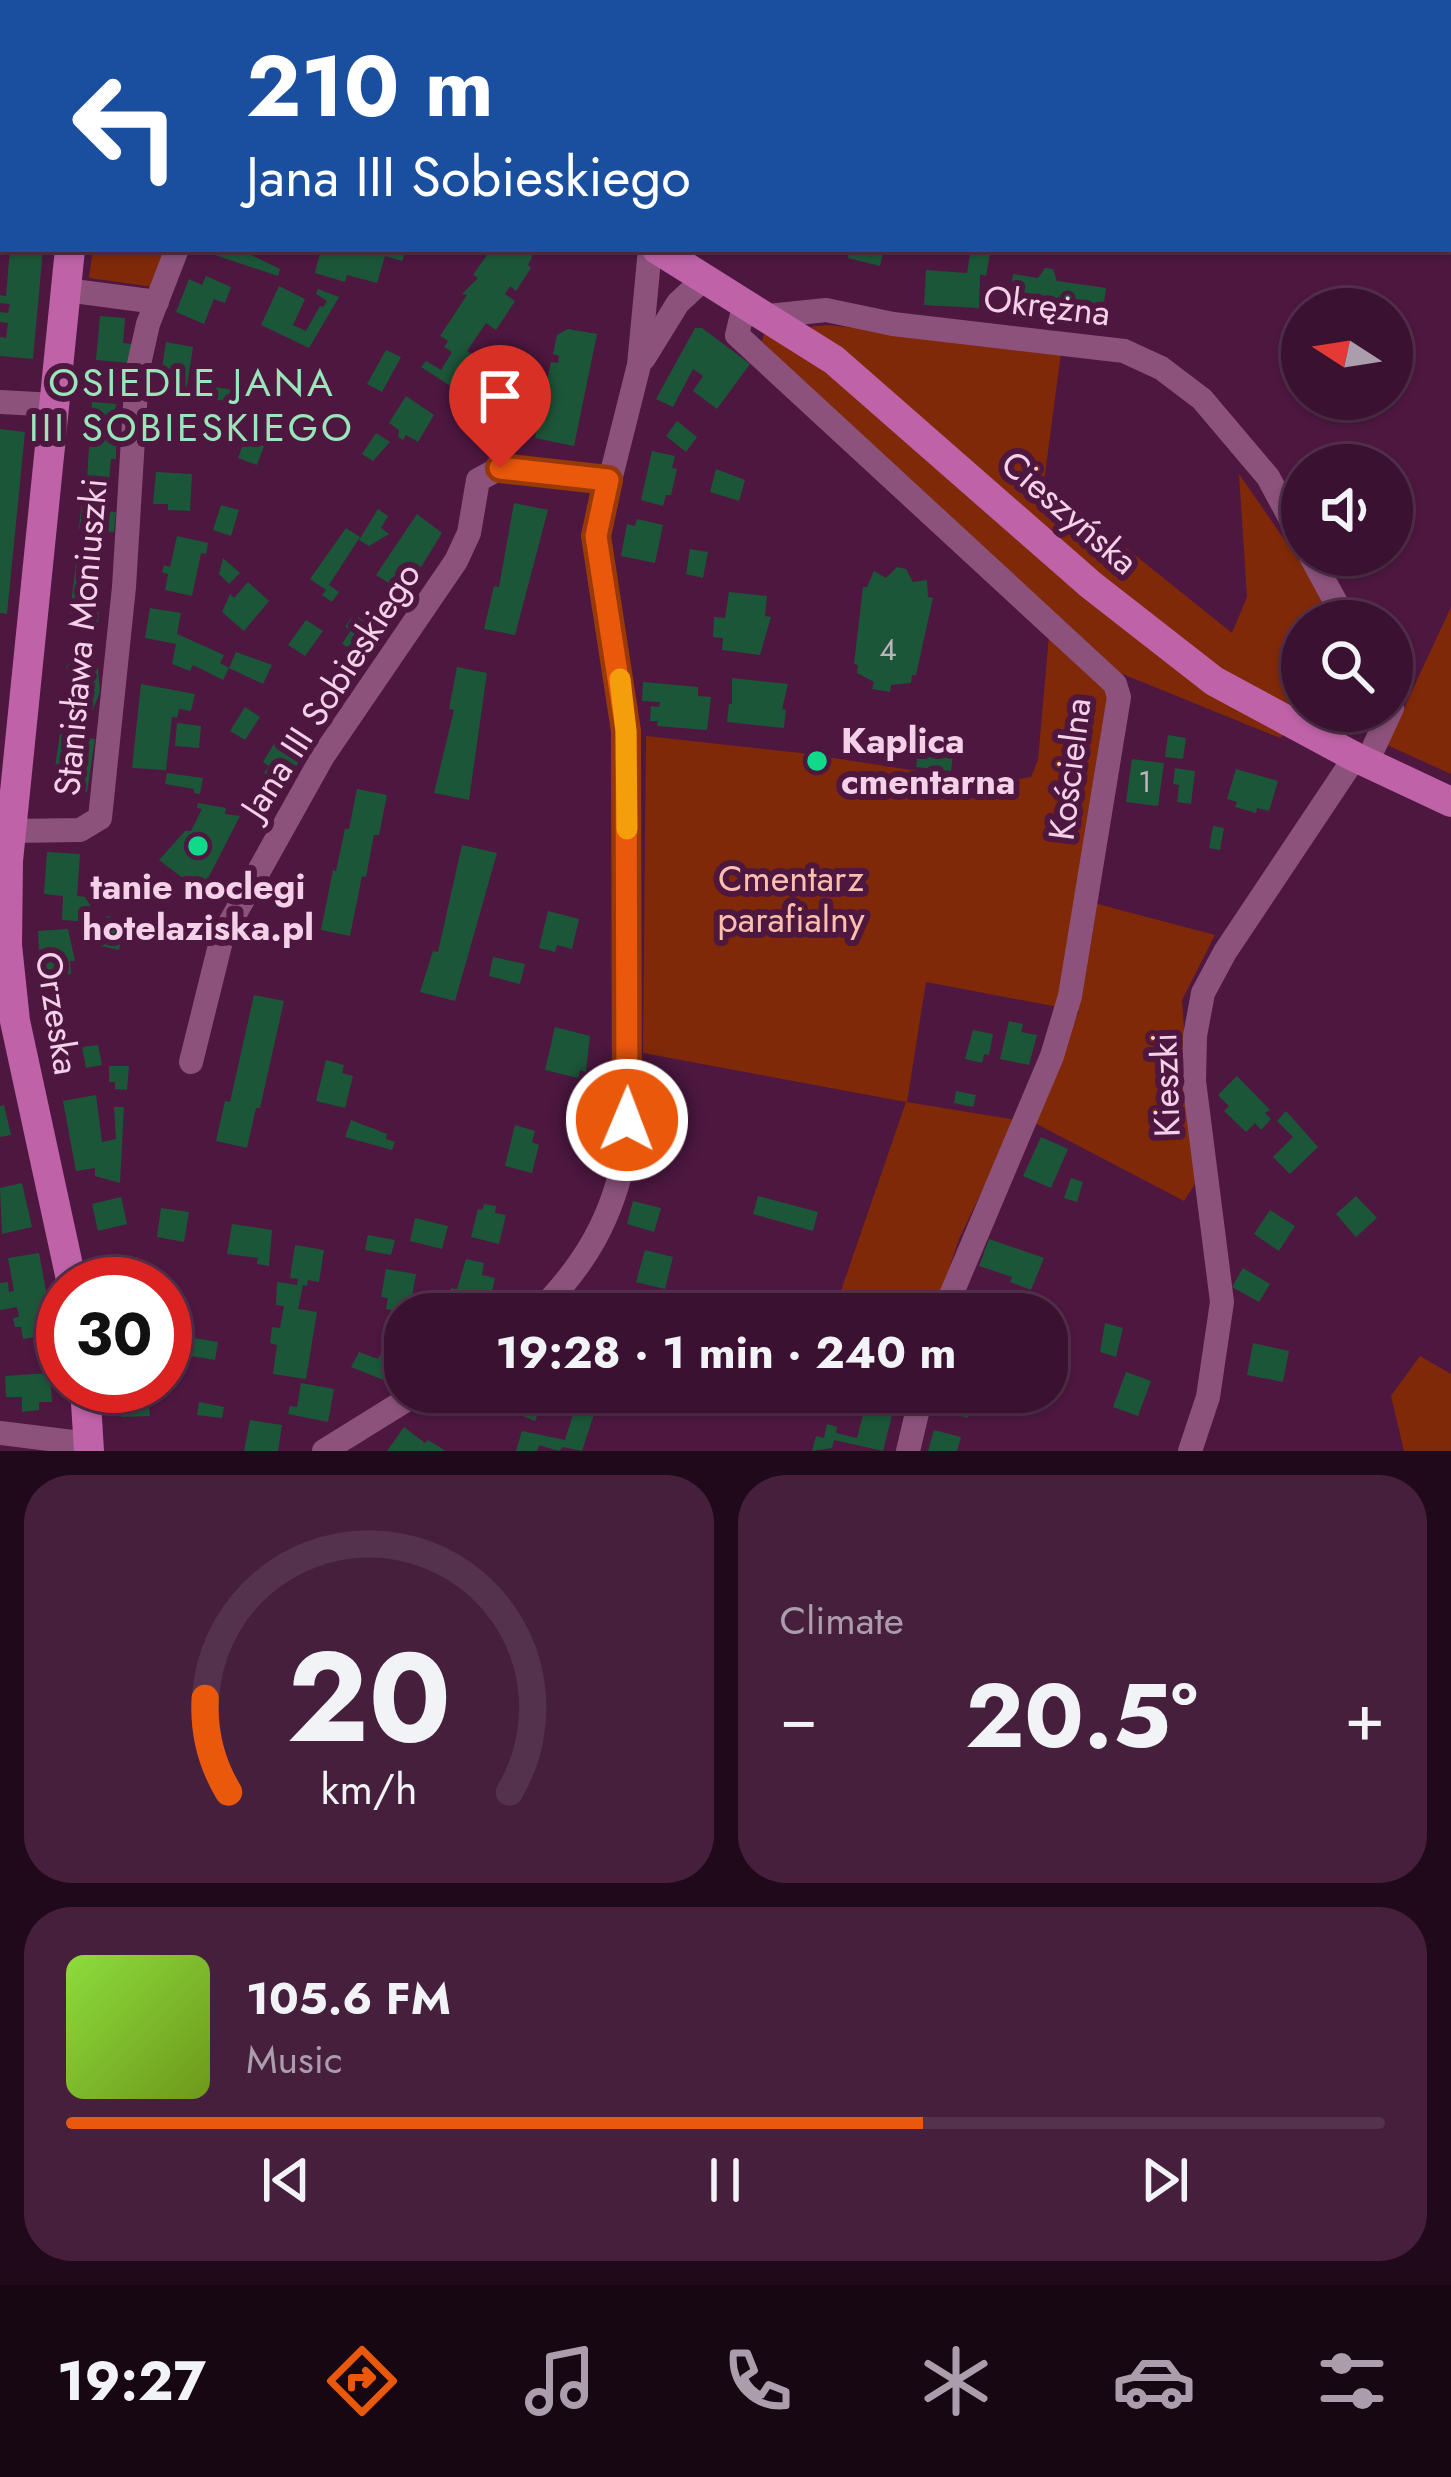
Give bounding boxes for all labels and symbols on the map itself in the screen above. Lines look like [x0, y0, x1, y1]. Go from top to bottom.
street label: Okrężna [981, 271, 1113, 339]
north arrow [1281, 288, 1413, 420]
pin [449, 345, 551, 468]
district label: OSIEDLE JANA III SOBIESKIEGO [29, 354, 355, 456]
street label: Cieszyńska [990, 438, 1150, 586]
street label: Stanisława Moniuszki [40, 476, 120, 798]
street label: Jana III Sobieskiego [225, 552, 433, 832]
house number: 4 [879, 628, 897, 671]
street label: Kościelna [1034, 695, 1104, 843]
place label: Kaplica cmentarna [841, 714, 1015, 807]
marker: Kaplica cmentarna [804, 748, 830, 774]
house number: 1 [1138, 760, 1152, 803]
marker: tanie noclegi hotelaziska.pl [185, 833, 211, 859]
park label: Cmentarz parafialny [717, 852, 865, 945]
place label: tanie noclegi hotelaziska.pl [82, 860, 314, 953]
street label: Orzeska [23, 948, 93, 1078]
street label: Kieszki [1137, 1032, 1193, 1138]
position arrow [564, 1057, 690, 1183]
speed limit sign: 30 [36, 1257, 192, 1413]

